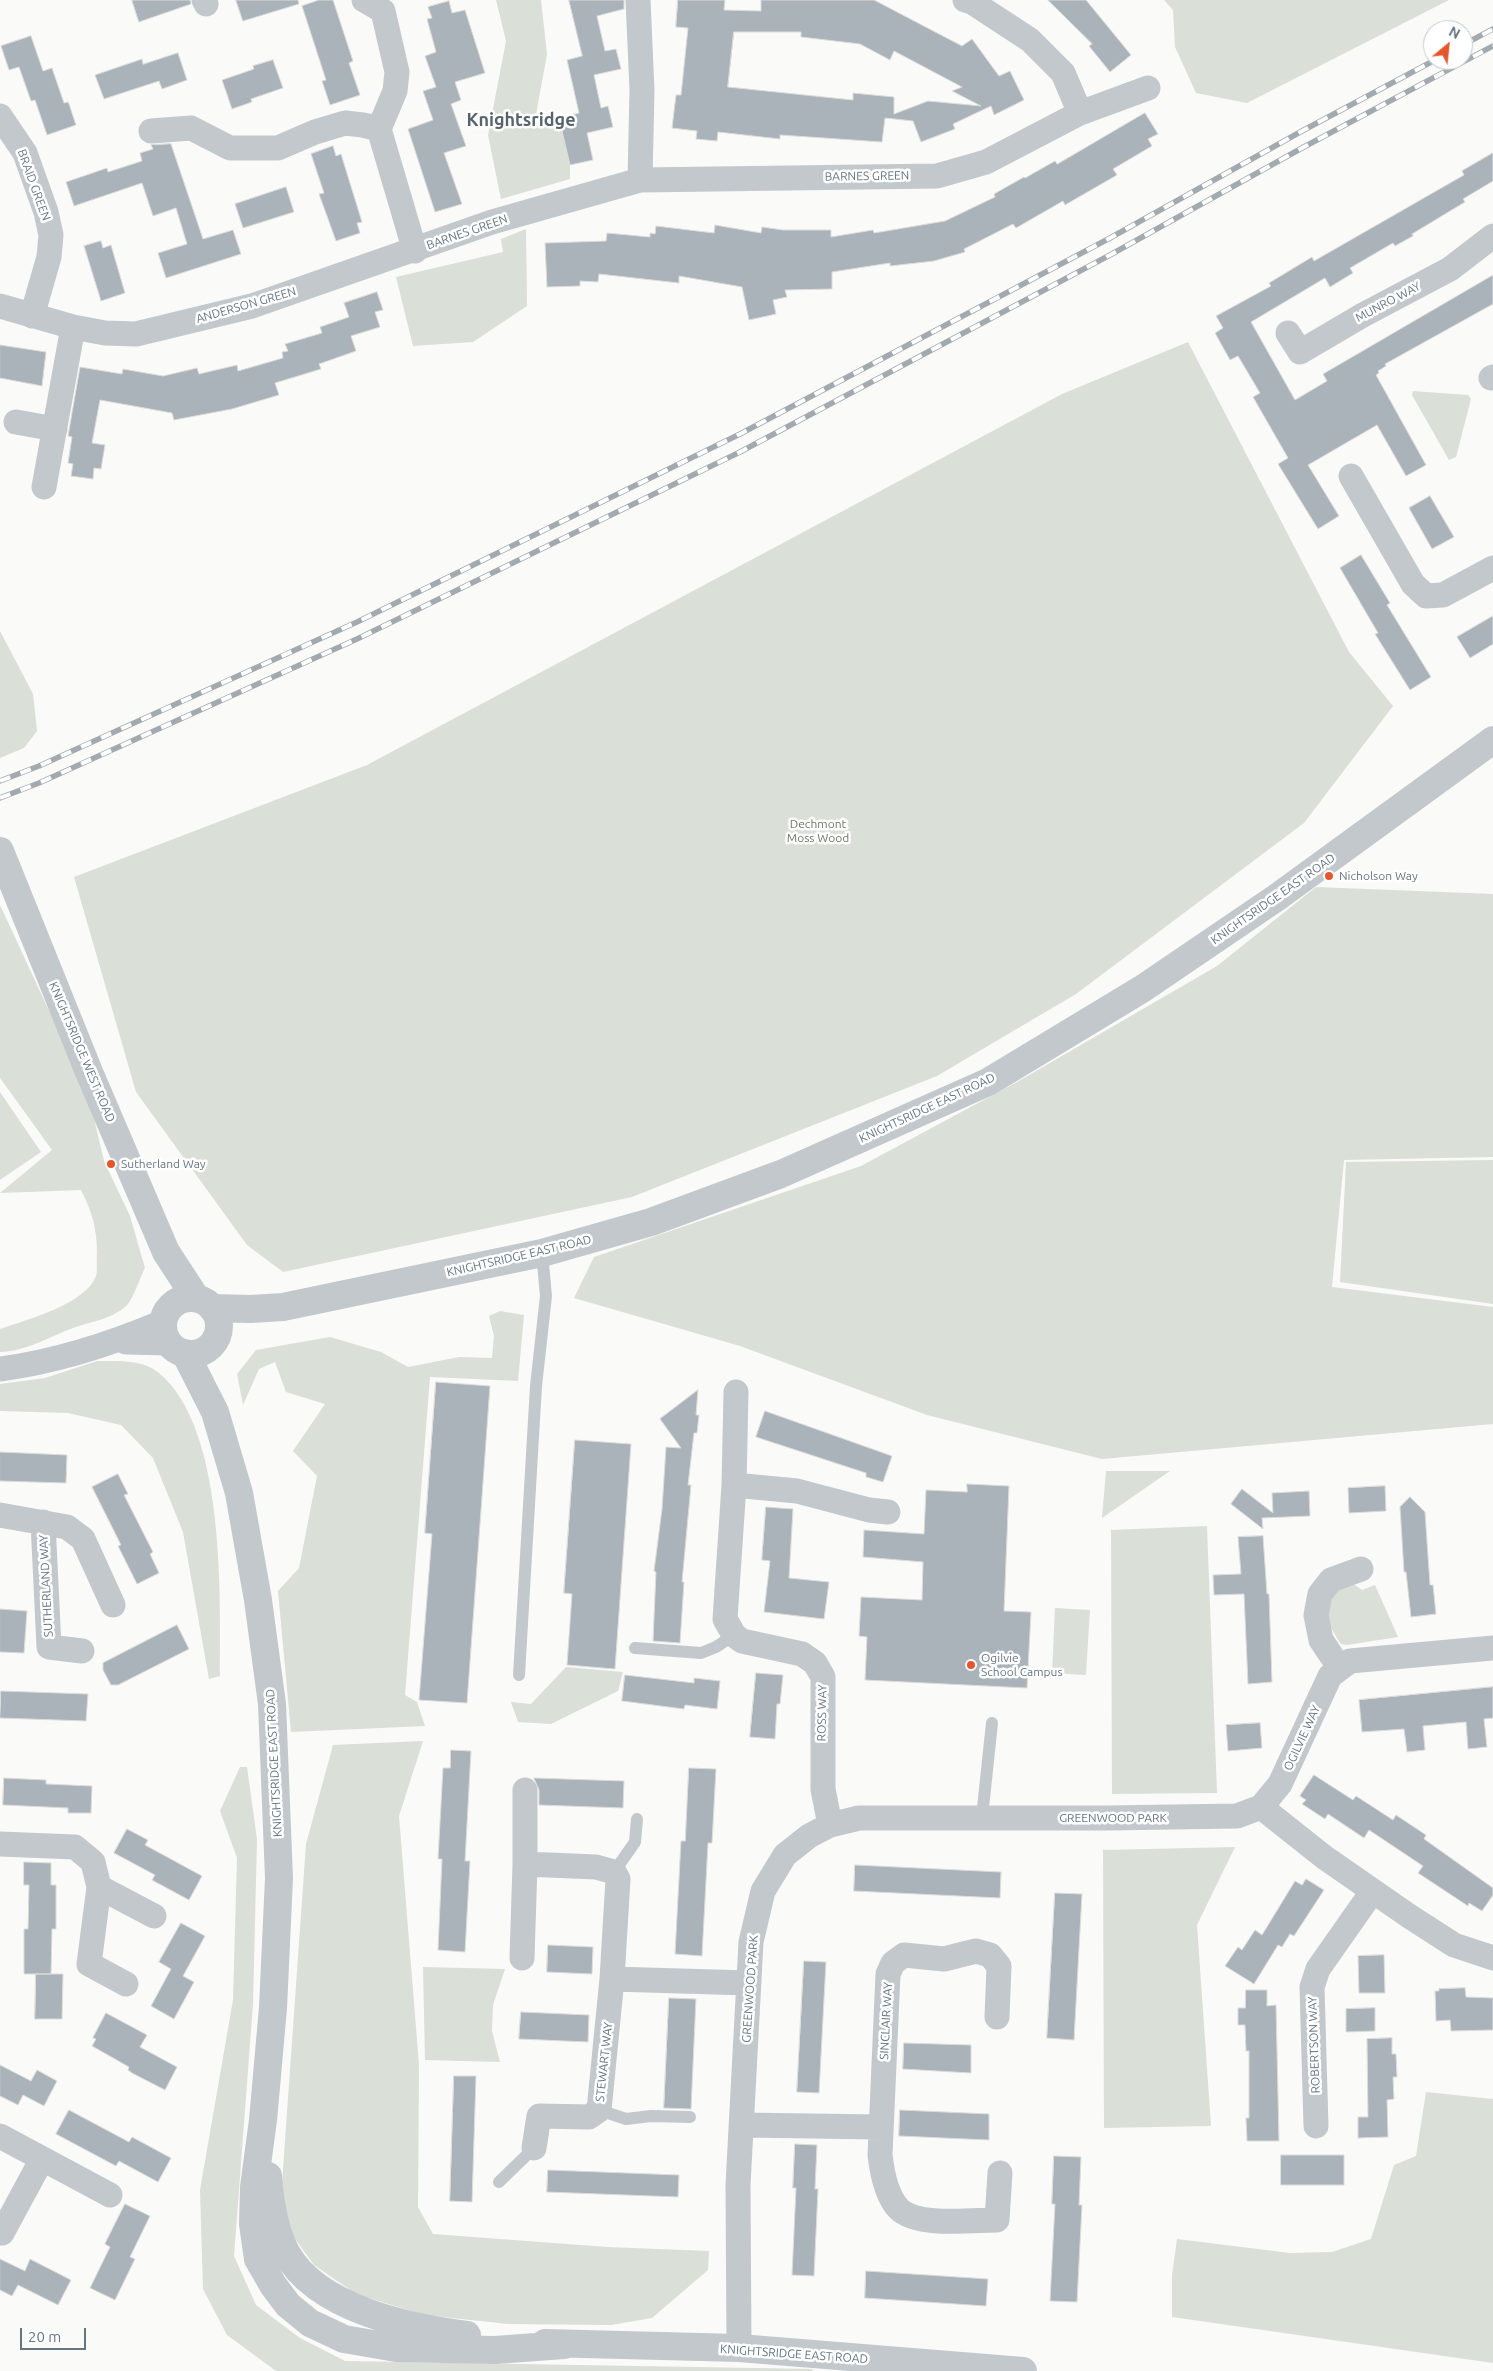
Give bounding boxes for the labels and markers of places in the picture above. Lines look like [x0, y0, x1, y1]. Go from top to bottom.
place label: Nicholson Way [1339, 869, 1418, 883]
marker: Nicholson Way [1323, 870, 1335, 882]
place label: Sutherland Way [121, 1157, 206, 1171]
marker: Sutherland Way [105, 1158, 117, 1170]
place label: Ogilvie School Campus [981, 1651, 1063, 1679]
marker: Ogilvie School Campus [965, 1659, 977, 1671]

